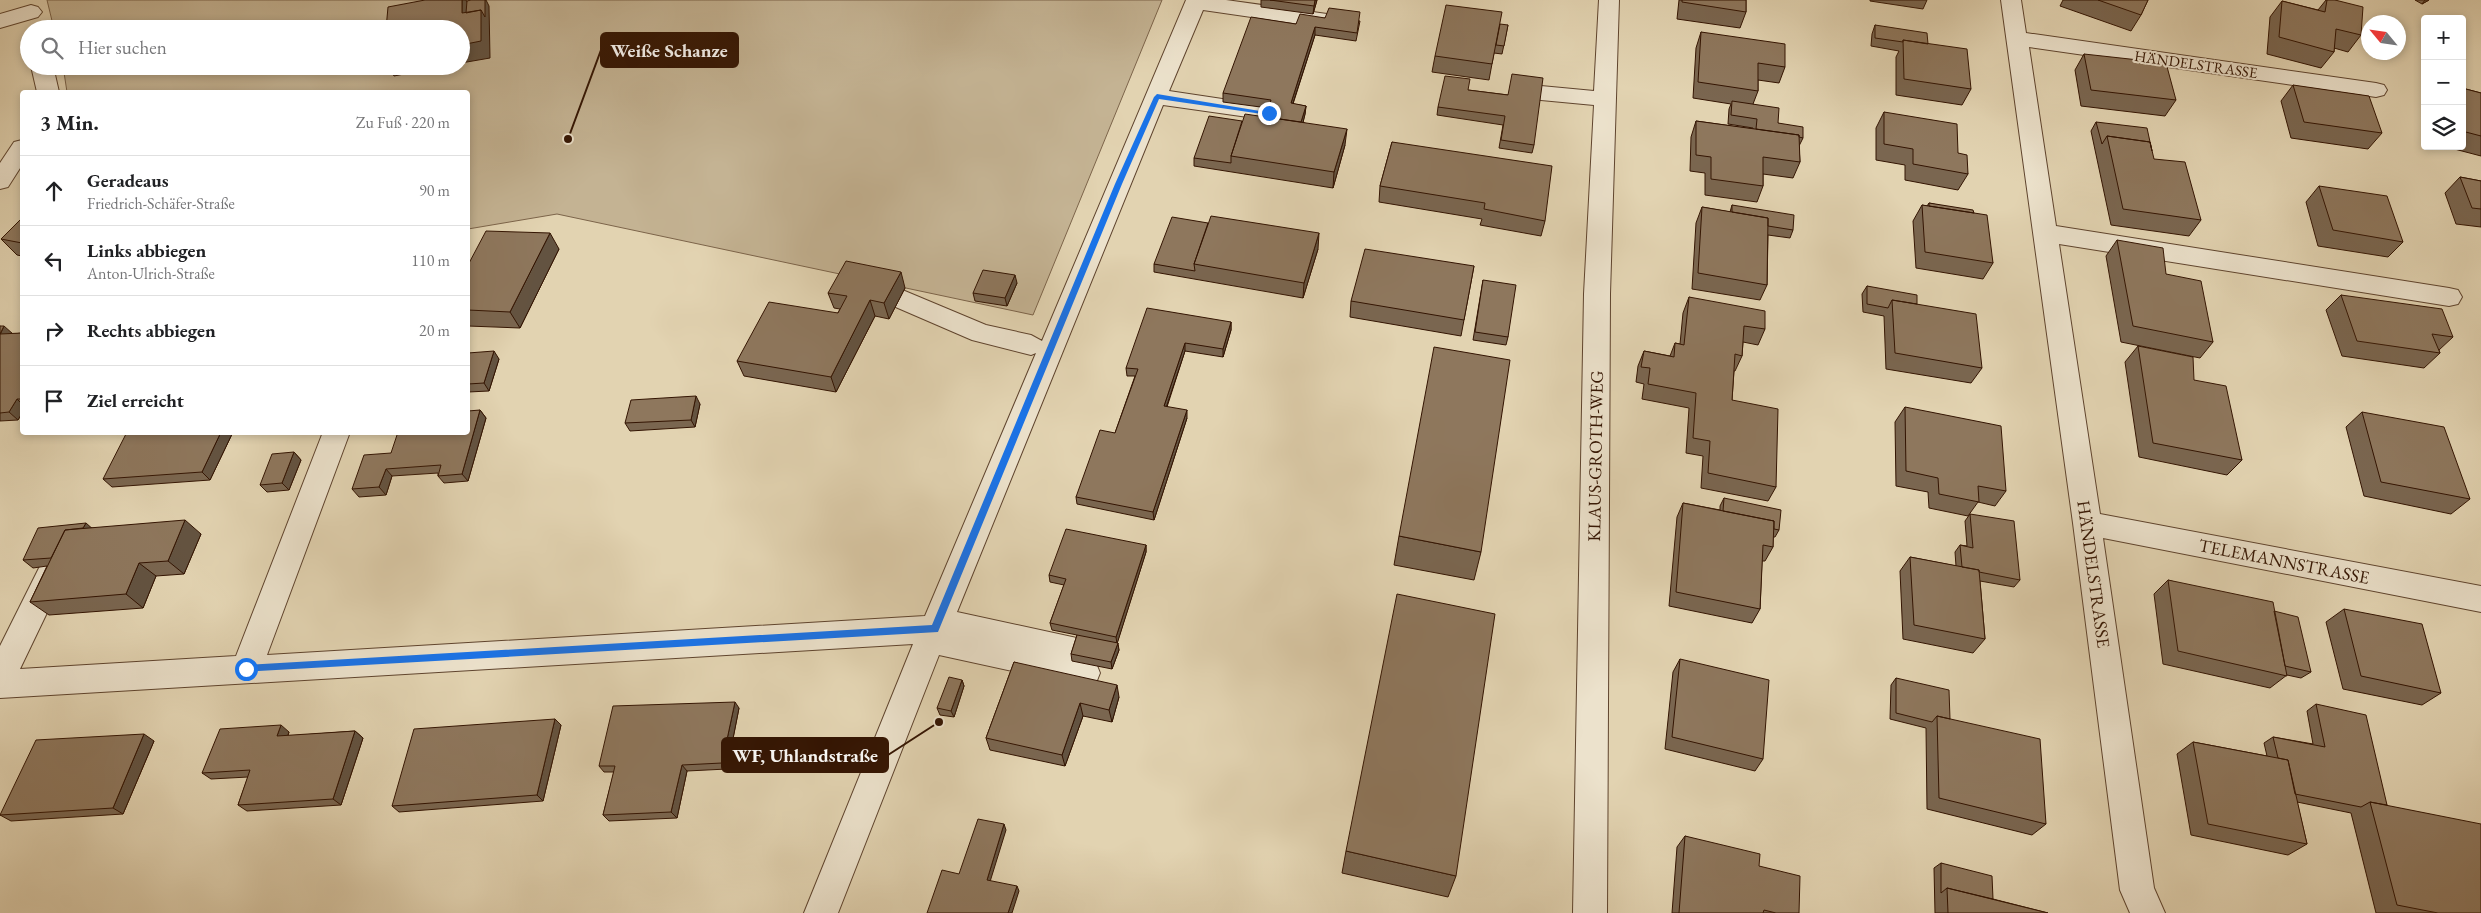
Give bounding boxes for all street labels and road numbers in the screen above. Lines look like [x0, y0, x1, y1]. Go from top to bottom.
street label: HÄNDELSTRASSE [2133, 46, 2259, 82]
street label: KLAUS-GROTH-WEG [1582, 370, 1608, 542]
street label: HÄNDELSTRASSE [2072, 499, 2116, 649]
street label: TELEMANNSTRASSE [2197, 533, 2371, 589]

